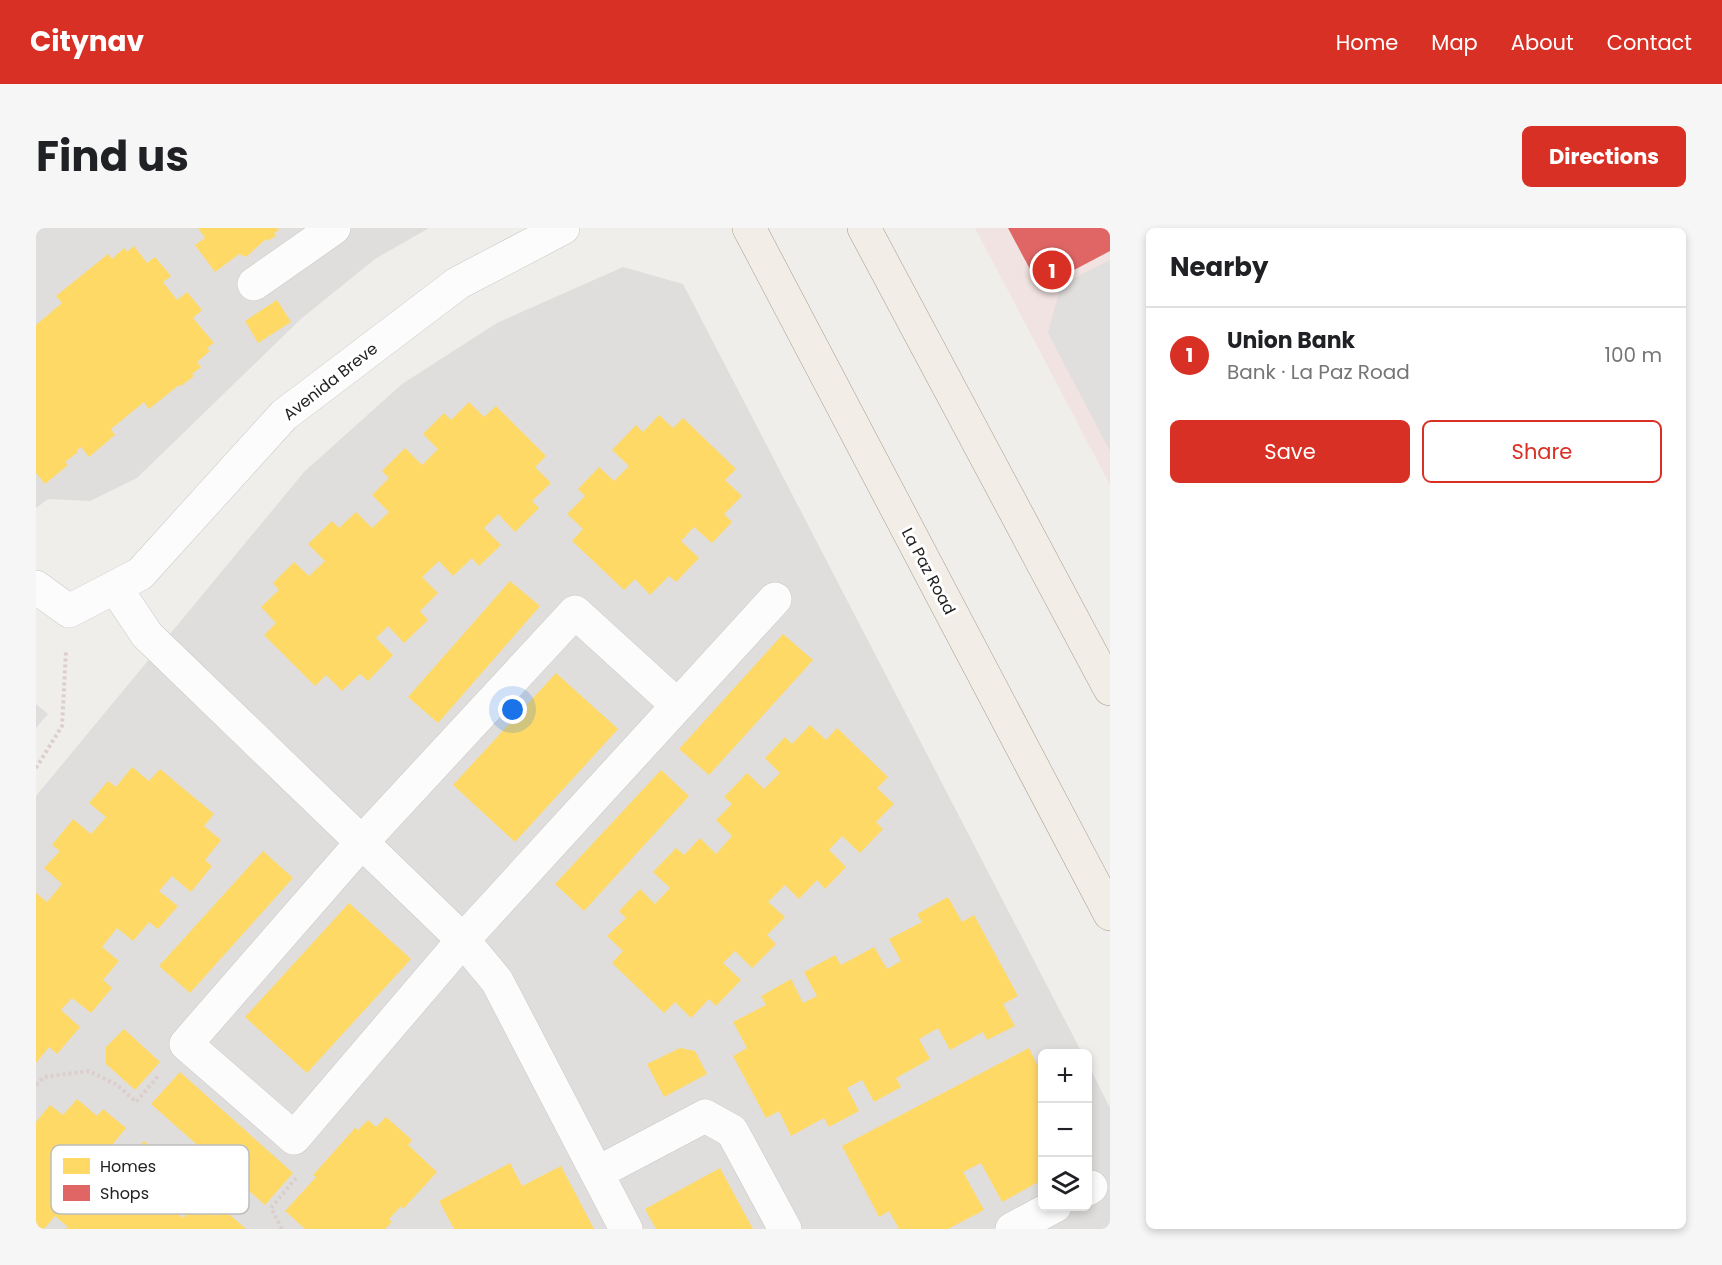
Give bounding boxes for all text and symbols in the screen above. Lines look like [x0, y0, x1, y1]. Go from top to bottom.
text: Citynav [30, 22, 144, 61]
text: Home [1336, 28, 1398, 57]
text: Map [1431, 28, 1478, 57]
text: About [1511, 28, 1574, 57]
text: Contact [1607, 28, 1692, 57]
button: Directions [1522, 126, 1686, 187]
text: Find us [36, 127, 189, 186]
pin: 1 [1032, 248, 1072, 292]
text: Nearby [1170, 249, 1268, 285]
text: Union Bank [1227, 325, 1355, 356]
street label: Avenida Breve [278, 337, 383, 426]
text: 1 [1186, 341, 1193, 369]
text: 100 m [1605, 341, 1662, 369]
text: Bank · La Paz Road [1227, 358, 1410, 386]
button: Save [1170, 420, 1410, 483]
button: Share [1422, 420, 1662, 483]
street label: La Paz Road [896, 524, 961, 619]
your location [498, 695, 527, 724]
map controls [1038, 1049, 1092, 1211]
button: + [1038, 1049, 1092, 1103]
button: − [1038, 1103, 1092, 1157]
legend [51, 1145, 249, 1214]
text: Homes [100, 1155, 156, 1178]
button: layers [1038, 1157, 1092, 1211]
text: Shops [100, 1182, 149, 1205]

